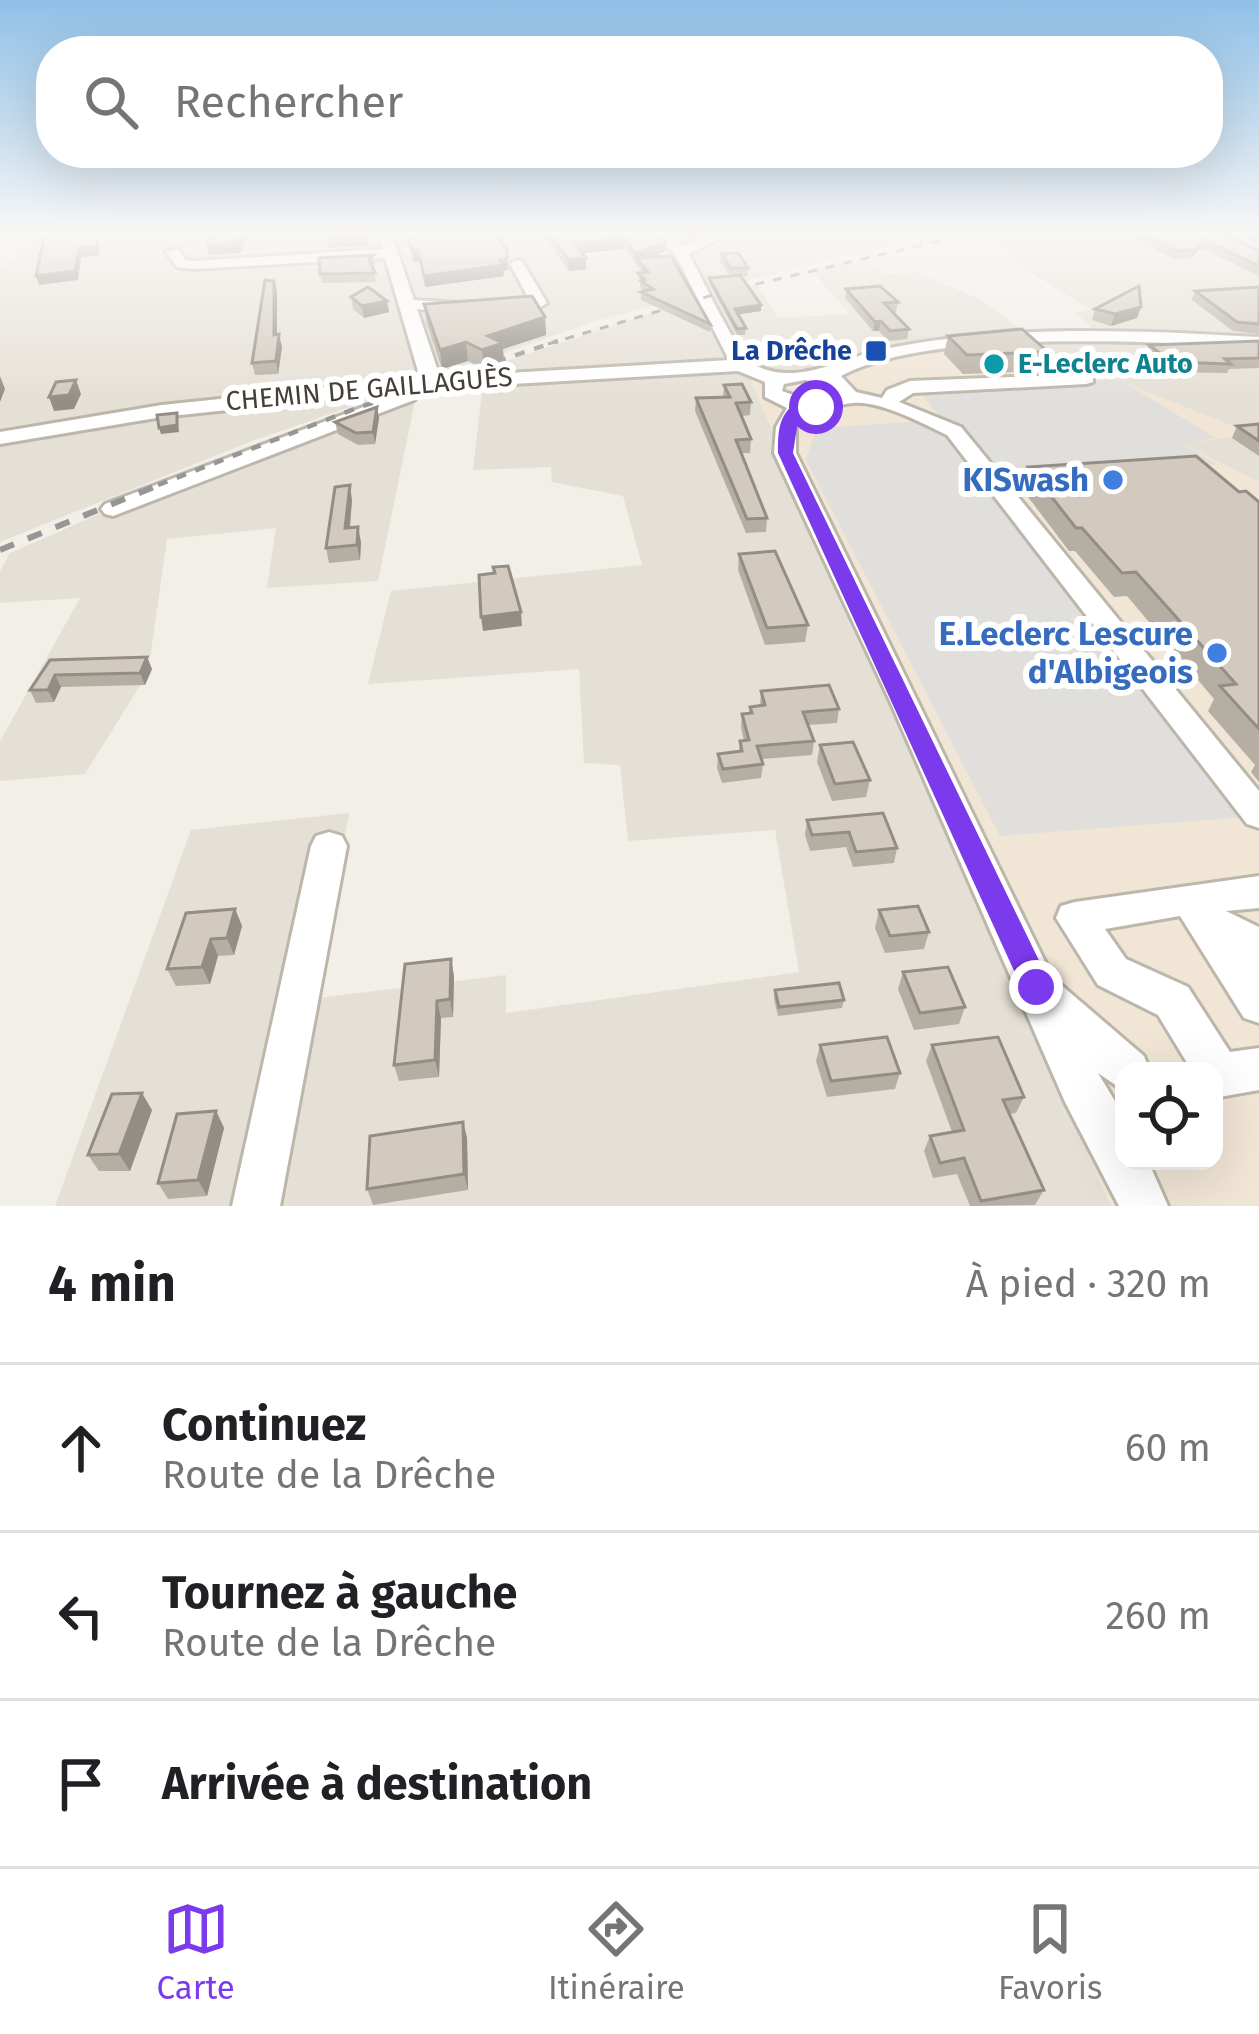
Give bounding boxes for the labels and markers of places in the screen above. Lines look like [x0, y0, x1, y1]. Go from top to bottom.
place label: La Drêche [731, 335, 852, 367]
marker: La Drêche [863, 338, 889, 364]
place label: E-Leclerc Auto [1018, 348, 1193, 380]
marker: E-Leclerc Auto [981, 351, 1007, 377]
place label: KISwash [963, 460, 1089, 500]
marker: KISwash [1100, 467, 1126, 493]
place label: E.Leclerc Lescure d'Albigeois [939, 614, 1193, 692]
marker: E.Leclerc Lescure d'Albigeois [1204, 640, 1230, 666]

